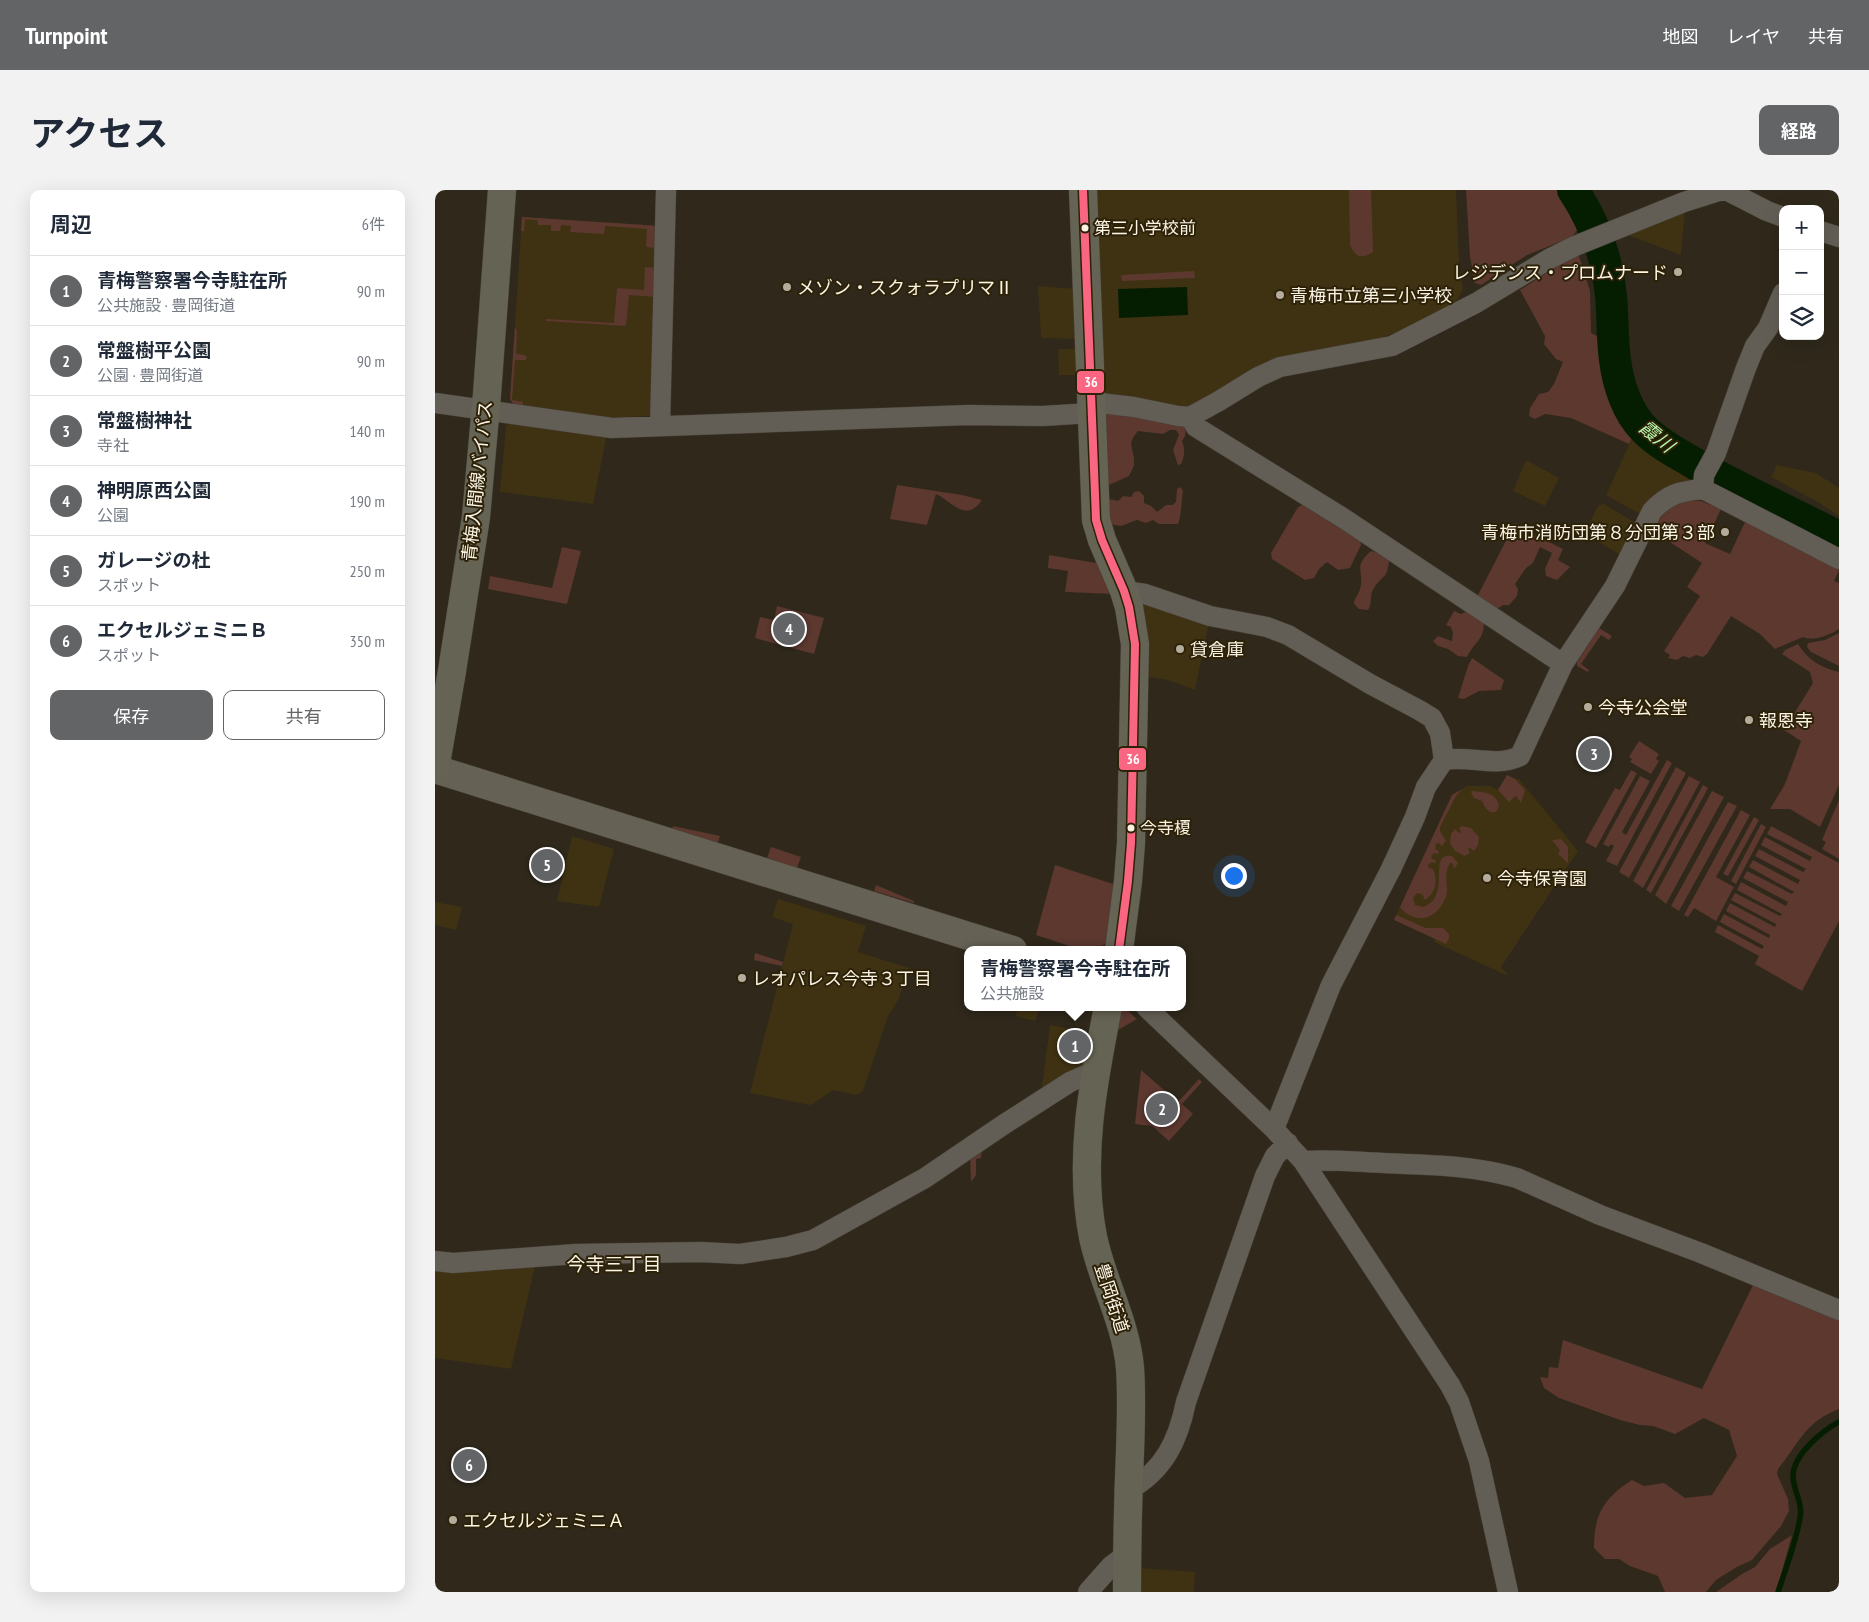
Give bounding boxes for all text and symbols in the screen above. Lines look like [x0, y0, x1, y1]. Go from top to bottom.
text: Turnpoint [25, 20, 107, 51]
text: 地図 [1663, 25, 1699, 48]
text: レイヤ [1727, 25, 1780, 48]
text: 共有 [1808, 25, 1844, 48]
button: 経路 [1759, 105, 1839, 155]
text: アクセス [30, 110, 168, 156]
map controls [1779, 205, 1824, 340]
button: + [1779, 205, 1824, 250]
text: 周辺 [50, 211, 92, 238]
text: 6件 [362, 214, 385, 234]
place label: 第三小学校前 [1094, 217, 1196, 239]
marker: 第三小学校前 [1080, 223, 1090, 233]
button: − [1779, 250, 1824, 295]
place label: レジデンス・プロムナード [1452, 261, 1668, 284]
marker: レジデンス・プロムナード [1672, 266, 1684, 278]
text: 青梅警察署今寺駐在所 [97, 268, 287, 292]
place label: メゾン・スクォラプリマⅡ [797, 276, 1013, 299]
text: 1 [62, 281, 70, 301]
text: 90 m [357, 281, 385, 301]
marker: メゾン・スクォラプリマⅡ [781, 281, 793, 293]
place label: 青梅市立第三小学校 [1290, 284, 1452, 307]
marker: 青梅市立第三小学校 [1274, 289, 1286, 301]
text: 公共施設 · 豊岡街道 [97, 295, 235, 315]
button: layers [1779, 295, 1824, 340]
text: 常盤樹平公園 [97, 338, 211, 362]
text: 2 [62, 351, 70, 371]
text: 90 m [357, 351, 385, 371]
text: 公園 · 豊岡街道 [97, 365, 203, 385]
line badge: 36 [1076, 370, 1105, 394]
text: 36 [1084, 373, 1098, 391]
street label: 青梅入間線バイパス [457, 399, 497, 563]
text: 常盤樹神社 [97, 408, 192, 432]
water label: 霞川 [1635, 415, 1681, 459]
text: 3 [62, 421, 70, 441]
text: 140 m [350, 421, 385, 441]
text: 寺社 [97, 435, 129, 455]
text: 神明原西公園 [97, 478, 211, 502]
text: 4 [62, 491, 70, 511]
text: 190 m [350, 491, 385, 511]
text: 公園 [97, 505, 129, 525]
place label: 青梅市消防団第８分団第３部 [1481, 521, 1715, 544]
marker: 青梅市消防団第８分団第３部 [1719, 526, 1731, 538]
text: ガレージの杜 [97, 548, 211, 572]
text: 5 [62, 561, 70, 581]
text: 250 m [350, 561, 385, 581]
text: スポット [97, 575, 161, 595]
pin: 4 [773, 610, 805, 648]
text: エクセルジェミニＢ [97, 618, 268, 642]
text: 6 [62, 631, 70, 651]
text: 350 m [350, 631, 385, 651]
place label: 貸倉庫 [1190, 638, 1244, 661]
marker: 貸倉庫 [1174, 643, 1186, 655]
text: スポット [97, 645, 161, 665]
button: 保存 [50, 690, 213, 740]
button: 共有 [223, 690, 385, 740]
place label: 今寺公会堂 [1598, 696, 1688, 719]
marker: 今寺公会堂 [1582, 701, 1594, 713]
place label: 報恩寺 [1759, 709, 1813, 732]
marker: 報恩寺 [1743, 714, 1755, 726]
pin: 3 [1578, 735, 1610, 773]
line badge: 36 [1118, 747, 1147, 771]
text: 36 [1126, 750, 1140, 768]
place label: 今寺榎 [1140, 817, 1191, 839]
marker: 今寺榎 [1126, 823, 1136, 833]
pin: 5 [531, 846, 563, 884]
your location [1221, 863, 1247, 889]
place label: 今寺保育園 [1497, 867, 1587, 890]
marker: 今寺保育園 [1481, 872, 1493, 884]
popup [964, 946, 1186, 1011]
text: 青梅警察署今寺駐在所 [980, 956, 1170, 980]
place label: レオパレス今寺３丁目 [752, 967, 932, 990]
marker: レオパレス今寺３丁目 [736, 972, 748, 984]
text: 公共施設 [980, 983, 1044, 1003]
pin: 1 [1059, 1027, 1091, 1065]
pin: 2 [1146, 1090, 1178, 1128]
district label: 今寺三丁目 [566, 1252, 662, 1276]
street label: 豊岡街道 [1090, 1260, 1134, 1336]
pin: 6 [453, 1446, 485, 1484]
place label: エクセルジェミニＡ [463, 1509, 625, 1532]
marker: エクセルジェミニＡ [447, 1514, 459, 1526]

